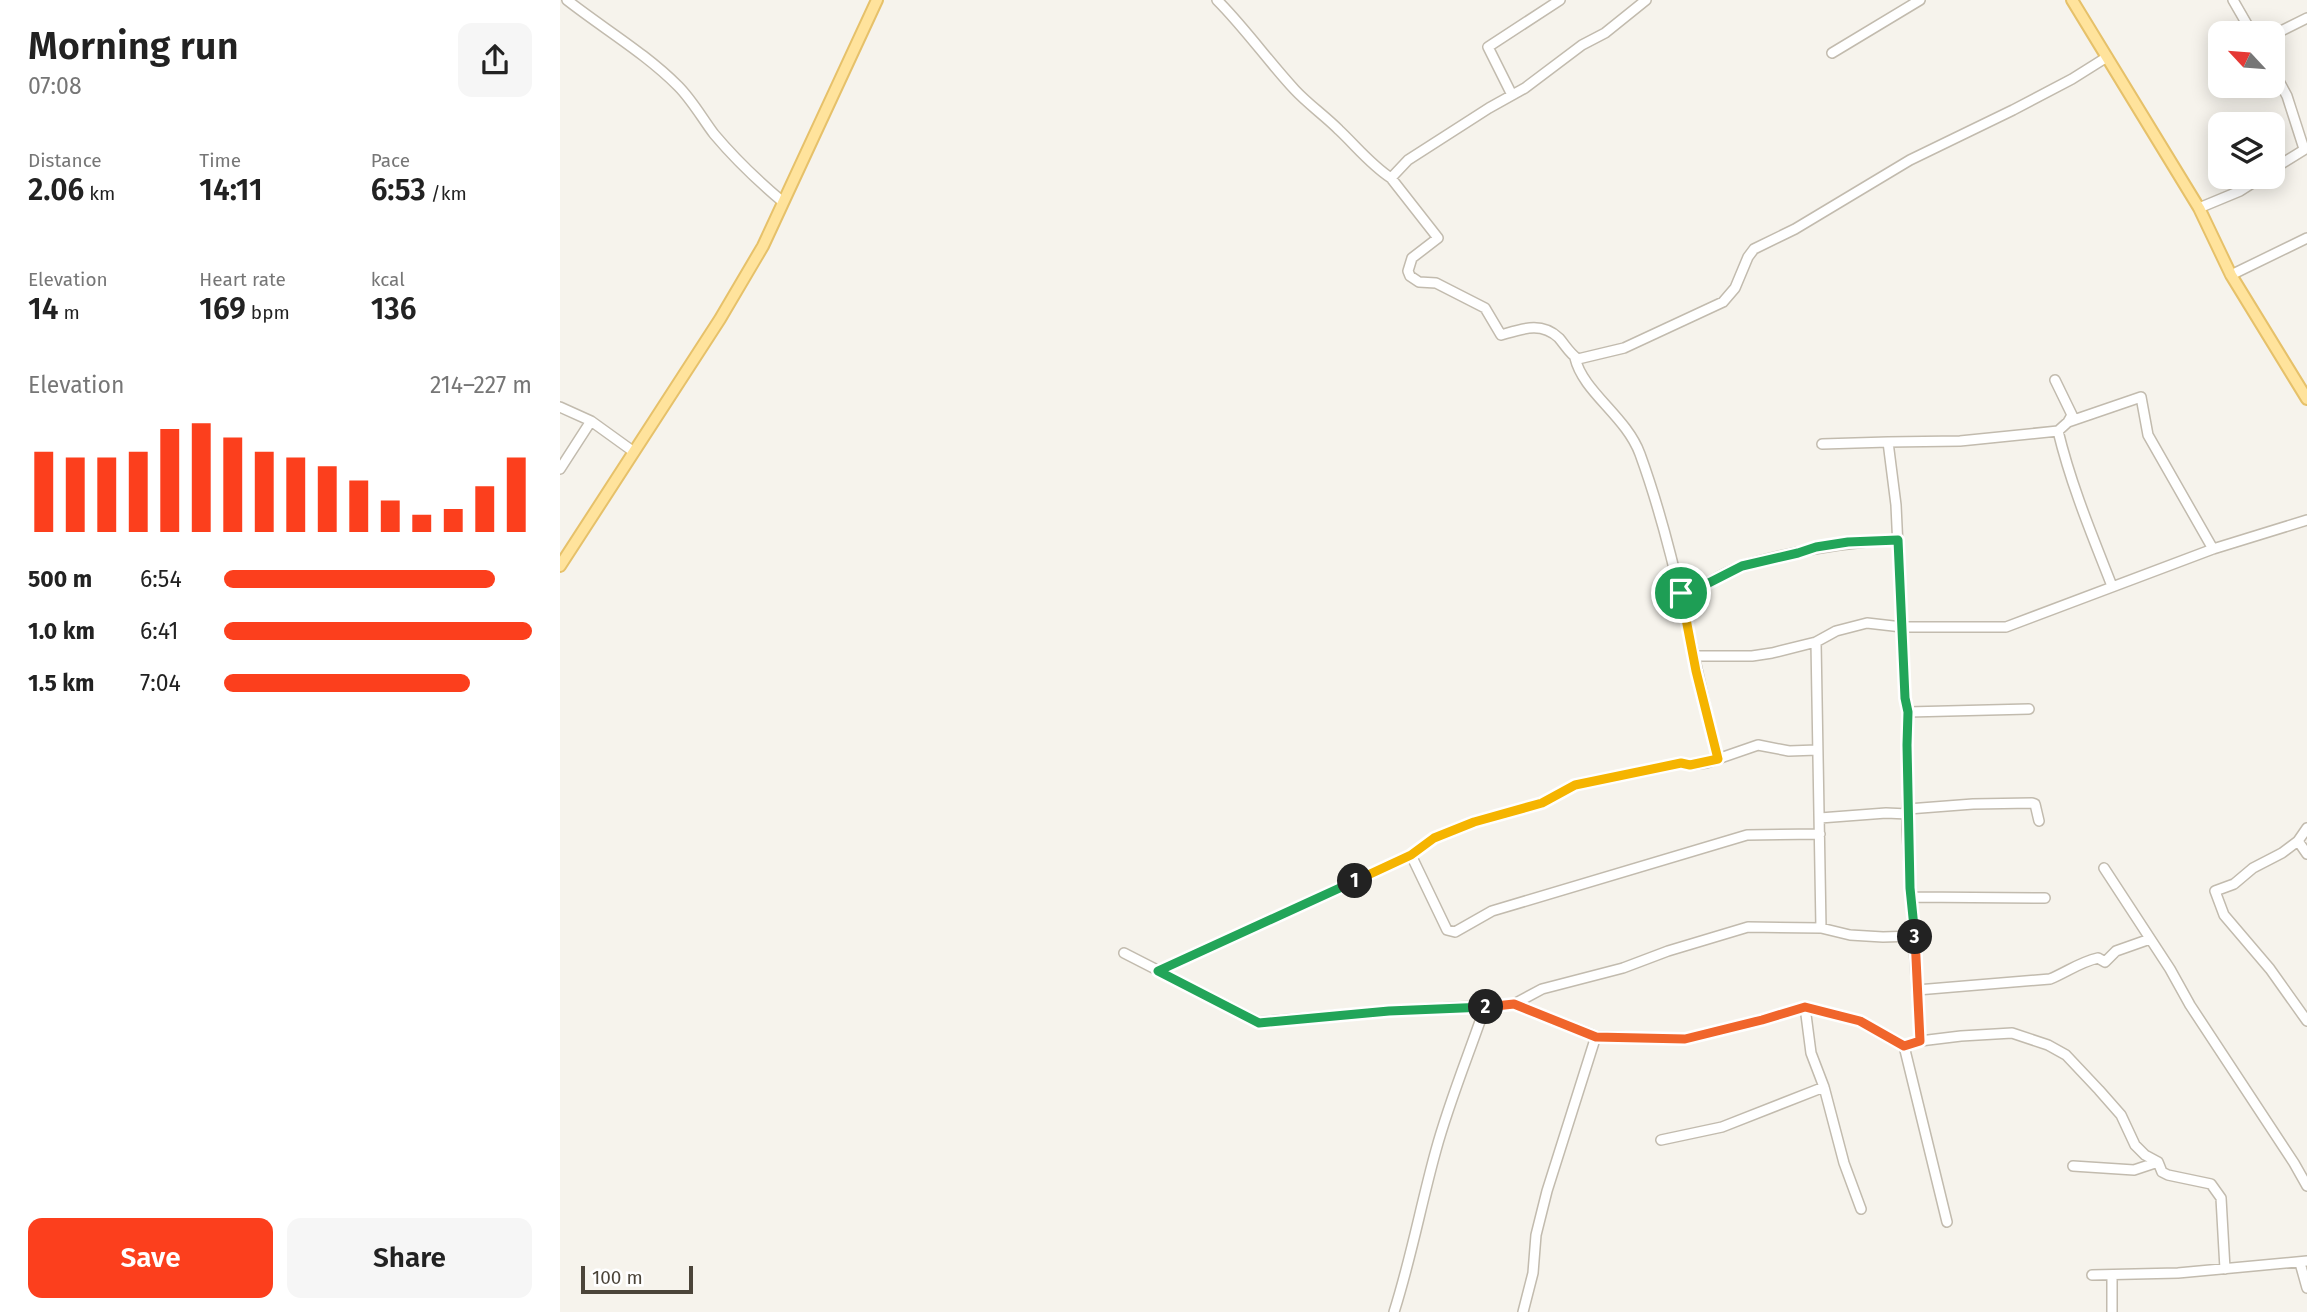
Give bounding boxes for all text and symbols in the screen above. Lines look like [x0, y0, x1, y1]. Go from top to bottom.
north arrow [2208, 21, 2286, 98]
map controls [2208, 21, 2285, 189]
text: Morning run [28, 23, 239, 69]
button: share [458, 23, 532, 97]
text: 07:08 [28, 72, 82, 100]
button: layers [2208, 112, 2285, 189]
text: Distance [28, 149, 102, 172]
text: Time [199, 149, 241, 172]
text: Pace [371, 149, 410, 172]
text: 2.06 [28, 172, 84, 208]
text: 14:11 [199, 172, 263, 208]
text: 6:53 [371, 172, 426, 208]
text: km [84, 182, 115, 205]
text: /km [426, 182, 467, 205]
text: Elevation [28, 268, 108, 291]
text: Heart rate [199, 268, 286, 291]
text: kcal [371, 268, 405, 291]
text: 14 [28, 291, 58, 327]
text: 169 [199, 291, 246, 327]
text: 136 [371, 291, 416, 327]
text: m [58, 301, 80, 324]
text: bpm [246, 301, 290, 324]
text: Elevation [28, 371, 124, 399]
text: 214–227 m [430, 371, 532, 399]
pin [1651, 563, 1711, 623]
text: 500 m [28, 565, 92, 593]
text: 6:54 [140, 565, 182, 593]
icon: arrive [1662, 574, 1700, 612]
text: 1.0 km [28, 617, 95, 645]
text: 6:41 [140, 617, 179, 645]
text: 1.5 km [28, 669, 94, 697]
text: 7:04 [140, 669, 181, 697]
pin: 1 [1338, 864, 1372, 898]
text: 1 [1350, 869, 1359, 892]
pin: 3 [1898, 920, 1932, 954]
text: 3 [1910, 925, 1919, 948]
pin: 2 [1468, 990, 1504, 1024]
text: 2 [1481, 995, 1490, 1018]
button: Save [28, 1218, 273, 1298]
button: Share [287, 1218, 532, 1298]
scale bar [581, 1263, 693, 1295]
text: 100 m [592, 1266, 643, 1289]

